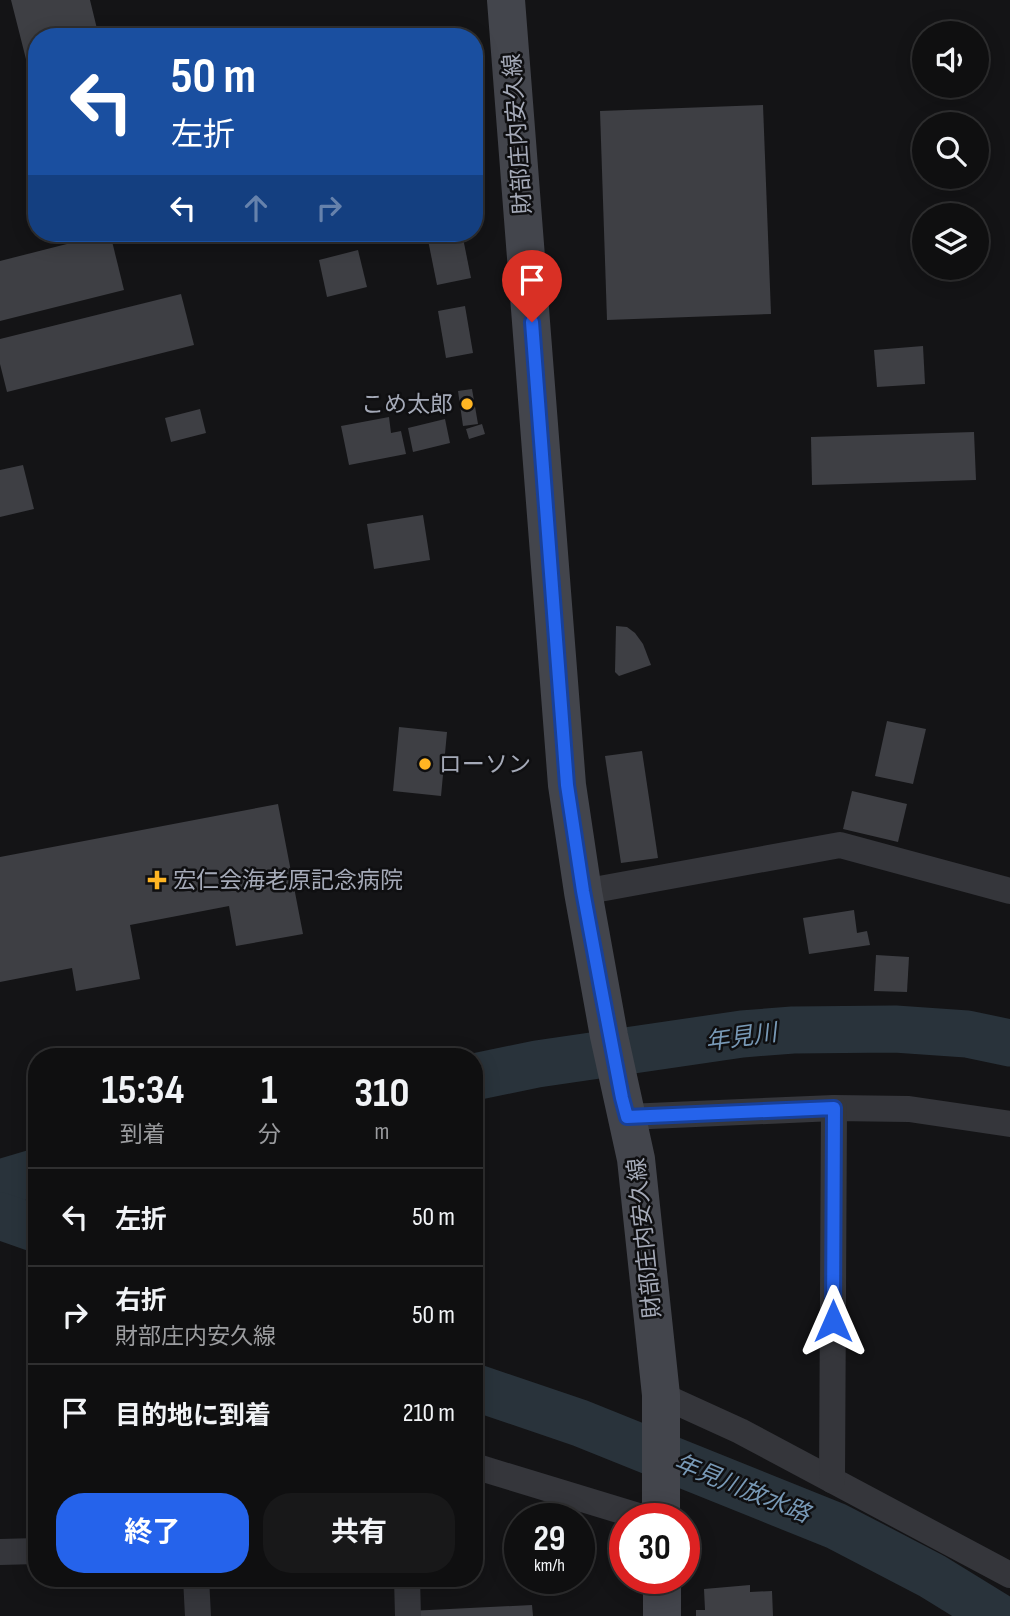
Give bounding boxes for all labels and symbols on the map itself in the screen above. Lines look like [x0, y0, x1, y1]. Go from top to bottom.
street label: 財部庄内安久線 [498, 53, 538, 215]
pin [502, 250, 562, 322]
place label: こめ太郎 [361, 391, 453, 419]
marker: こめ太郎 [459, 396, 475, 412]
place label: ローソン [439, 751, 531, 779]
marker: ローソン [417, 756, 433, 772]
place label: 宏仁会海老原記念病院 [173, 867, 403, 895]
marker: 宏仁会海老原記念病院 [147, 870, 167, 890]
water label: 年見川 [703, 1018, 782, 1057]
street label: 財部庄内安久線 [623, 1156, 667, 1319]
position arrow [796, 1284, 870, 1358]
water label: 年見川放水路 [670, 1448, 816, 1530]
speed limit sign: 30 [609, 1503, 700, 1594]

